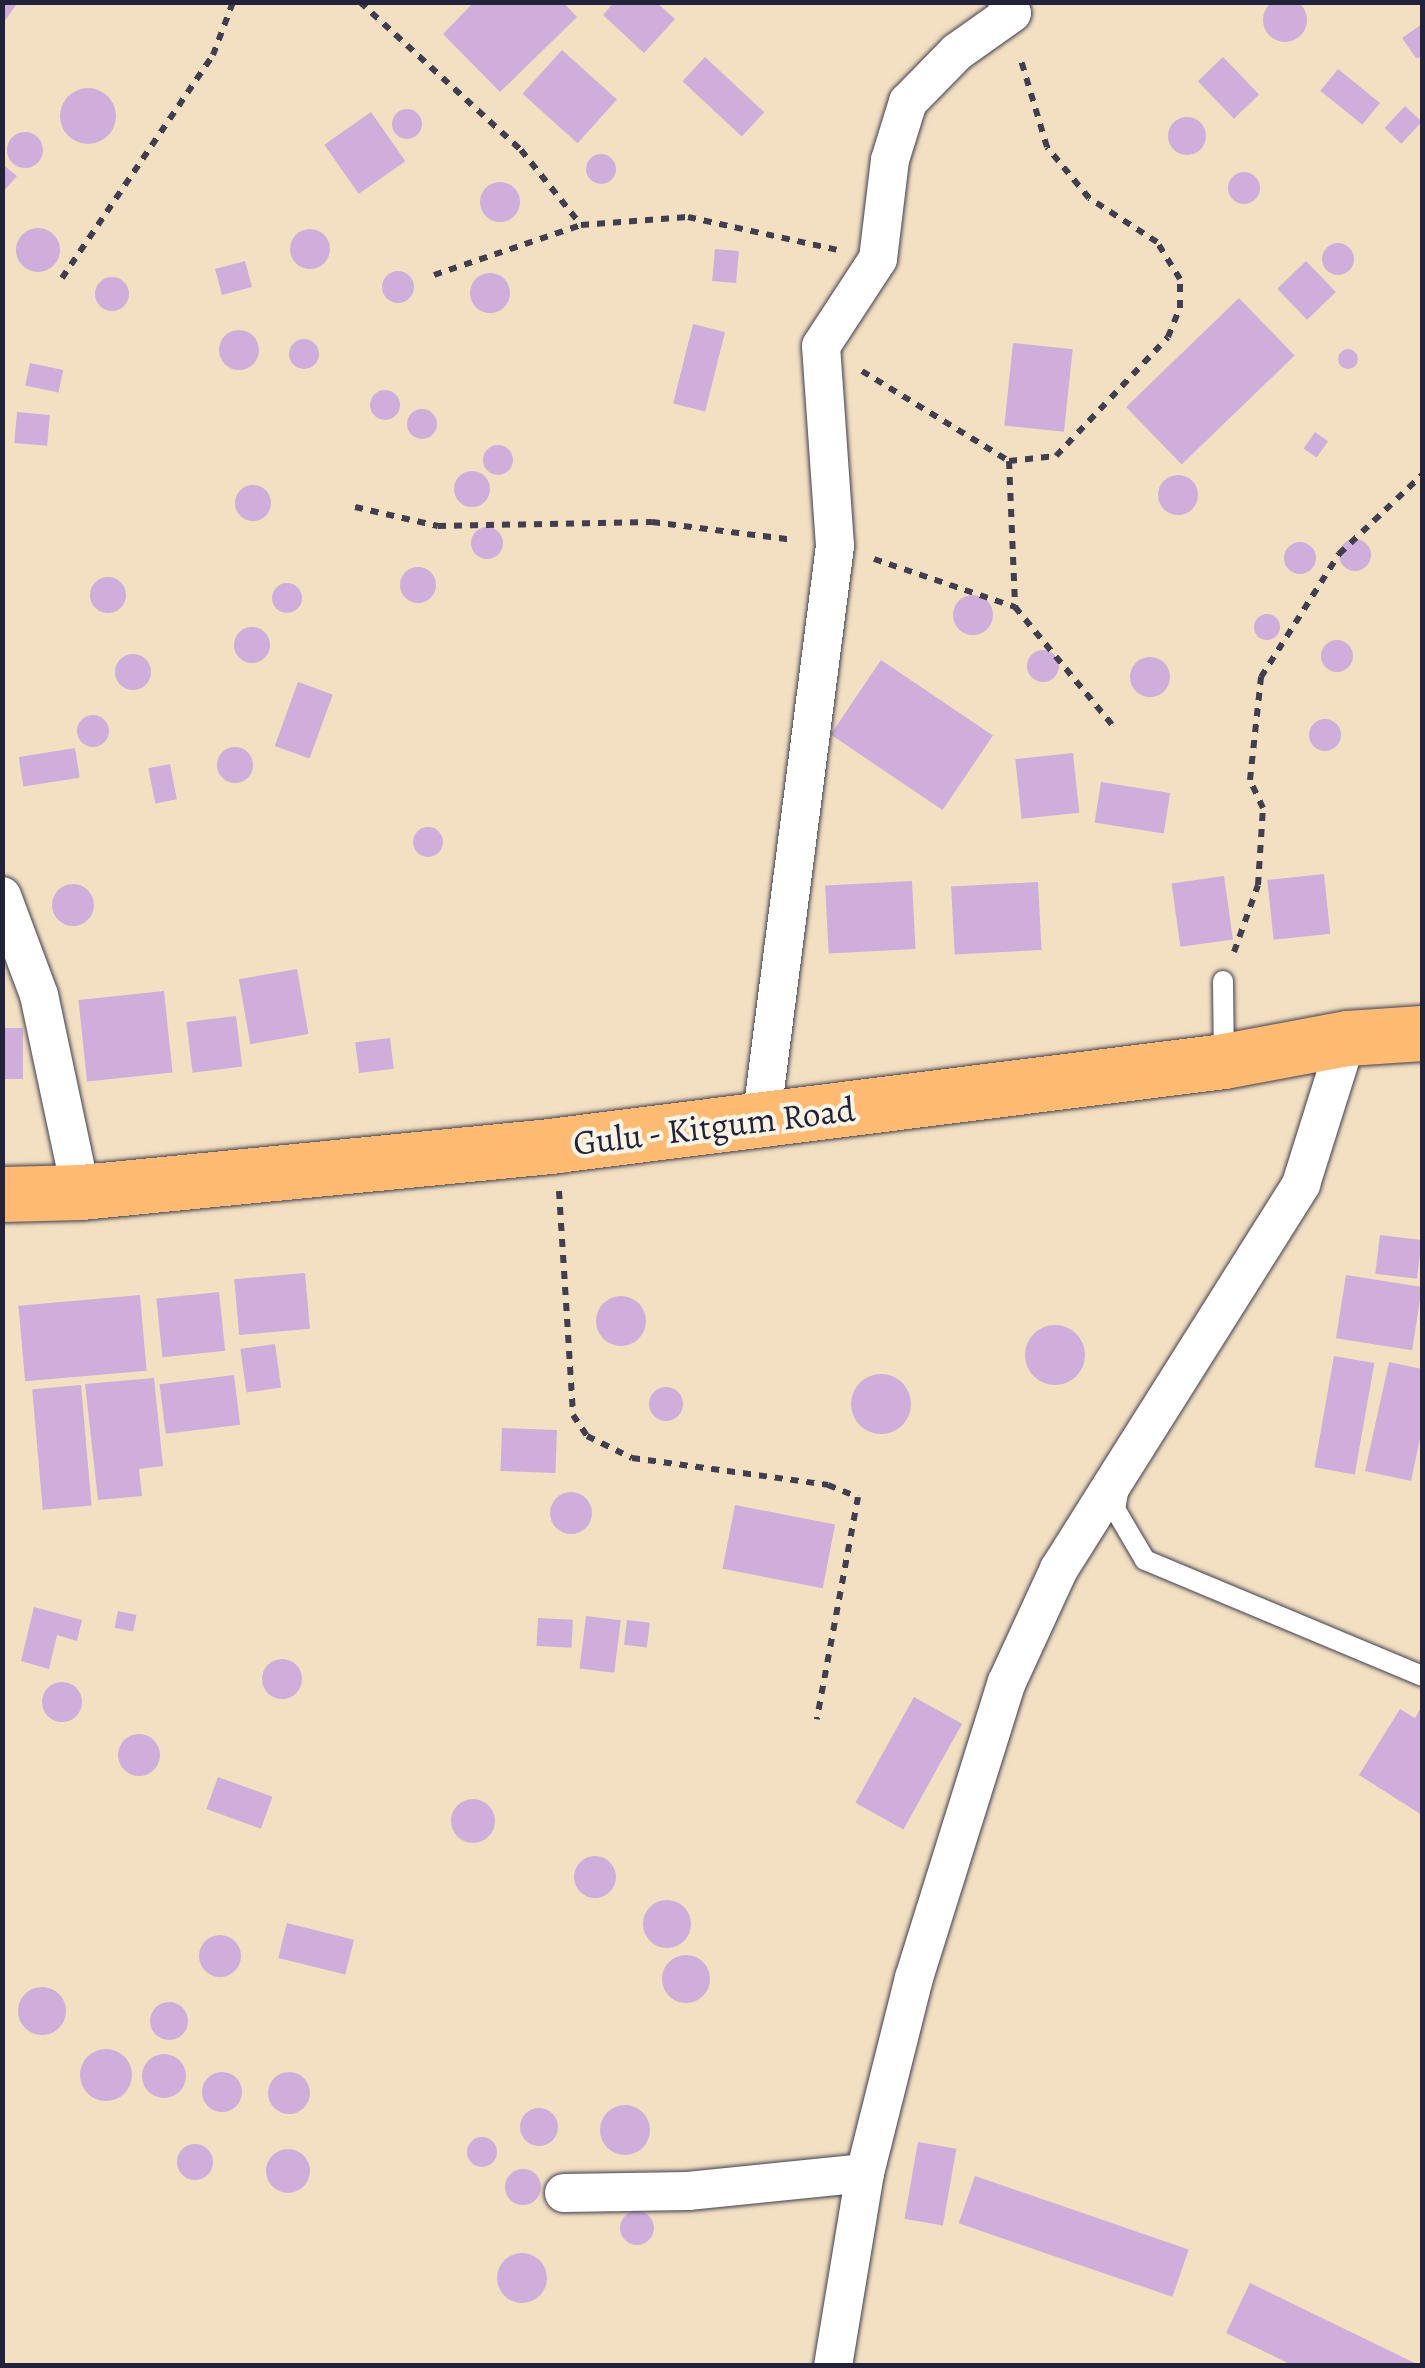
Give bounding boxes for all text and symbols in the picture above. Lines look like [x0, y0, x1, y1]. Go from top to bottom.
street label: Gulu - Kitgum Road [570, 1088, 858, 1164]

